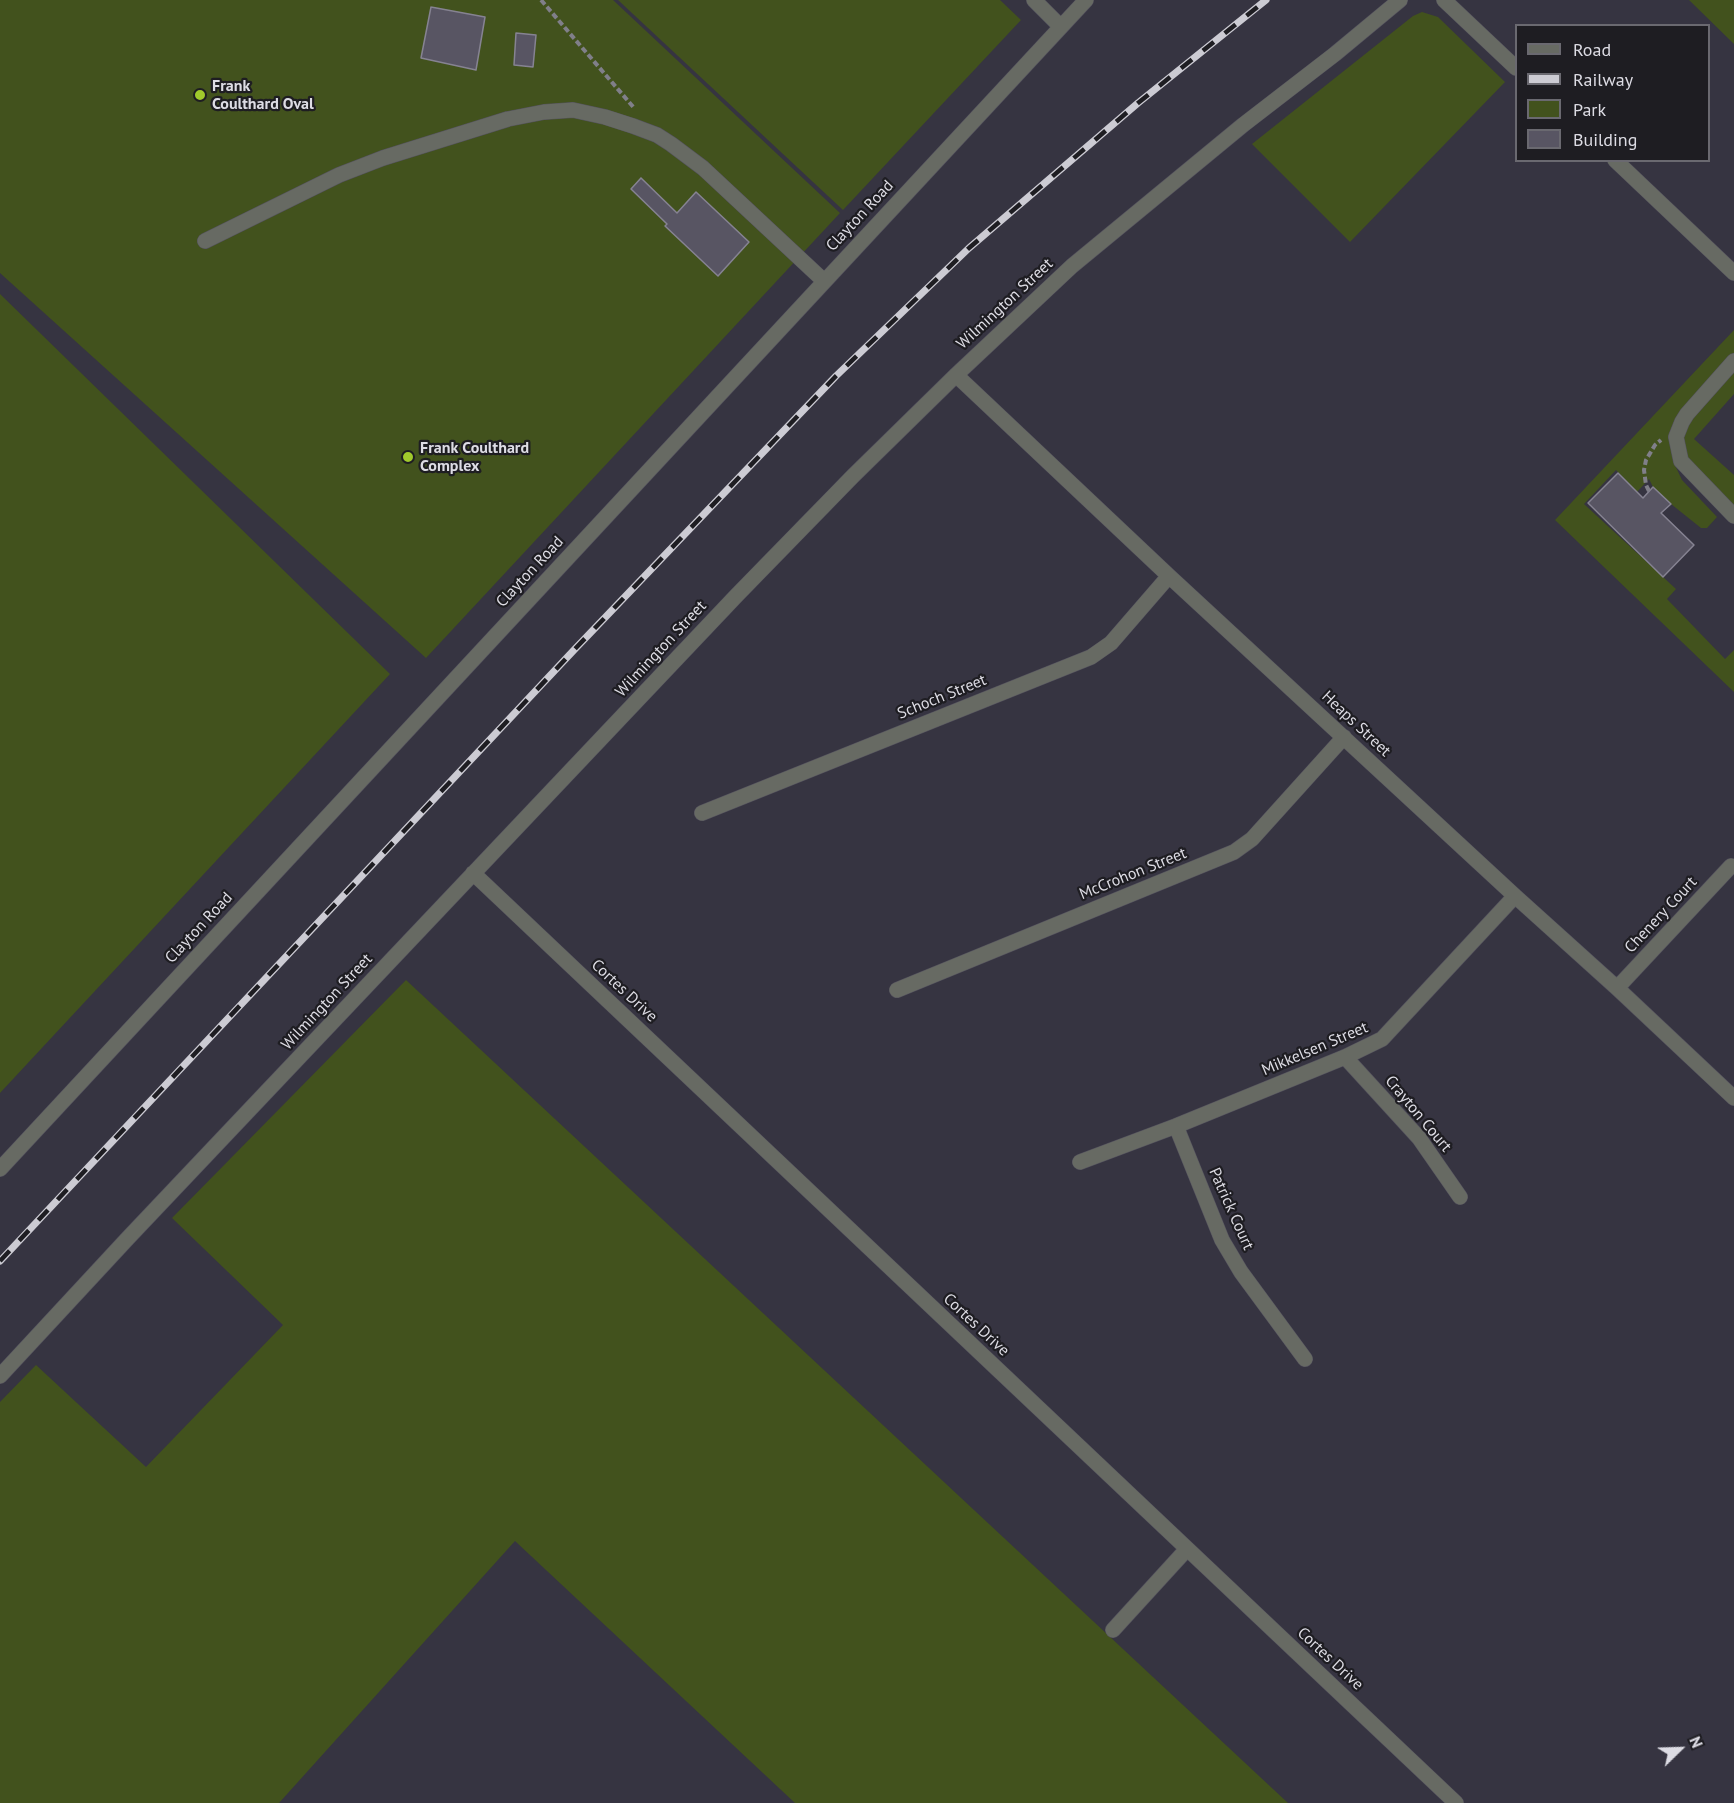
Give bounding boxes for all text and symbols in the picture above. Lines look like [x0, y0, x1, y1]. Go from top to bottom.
legend [1515, 24, 1710, 162]
text: Road [1573, 38, 1611, 61]
text: Railway [1573, 68, 1633, 91]
place label: Frank Coulthard Oval [212, 76, 314, 114]
marker: Frank Coulthard Oval [193, 88, 207, 102]
text: Park [1573, 98, 1606, 121]
text: Building [1573, 128, 1637, 151]
street label: Clayton Road [822, 177, 898, 255]
street label: Wilmington Street [953, 255, 1057, 353]
place label: Frank Coulthard Complex [420, 438, 529, 476]
marker: Frank Coulthard Complex [401, 450, 415, 464]
street label: Clayton Road [492, 533, 568, 611]
street label: Wilmington Street [612, 597, 710, 701]
street label: Schoch Street [895, 670, 989, 724]
street label: Heaps Street [1318, 687, 1394, 761]
street label: McCrohon Street [1077, 844, 1189, 904]
street label: Chenery Court [1621, 873, 1701, 957]
street label: Clayton Road [161, 889, 237, 967]
street label: Wilmington Street [278, 950, 376, 1054]
street label: Cortes Drive [587, 956, 661, 1026]
street label: Mikkelsen Street [1259, 1018, 1371, 1080]
street label: Crayton Court [1381, 1072, 1455, 1156]
street label: Patrick Court [1204, 1165, 1258, 1253]
street label: Cortes Drive [939, 1290, 1013, 1360]
street label: Cortes Drive [1293, 1624, 1367, 1694]
north arrow [1650, 1719, 1710, 1779]
text: N [1685, 1733, 1708, 1751]

